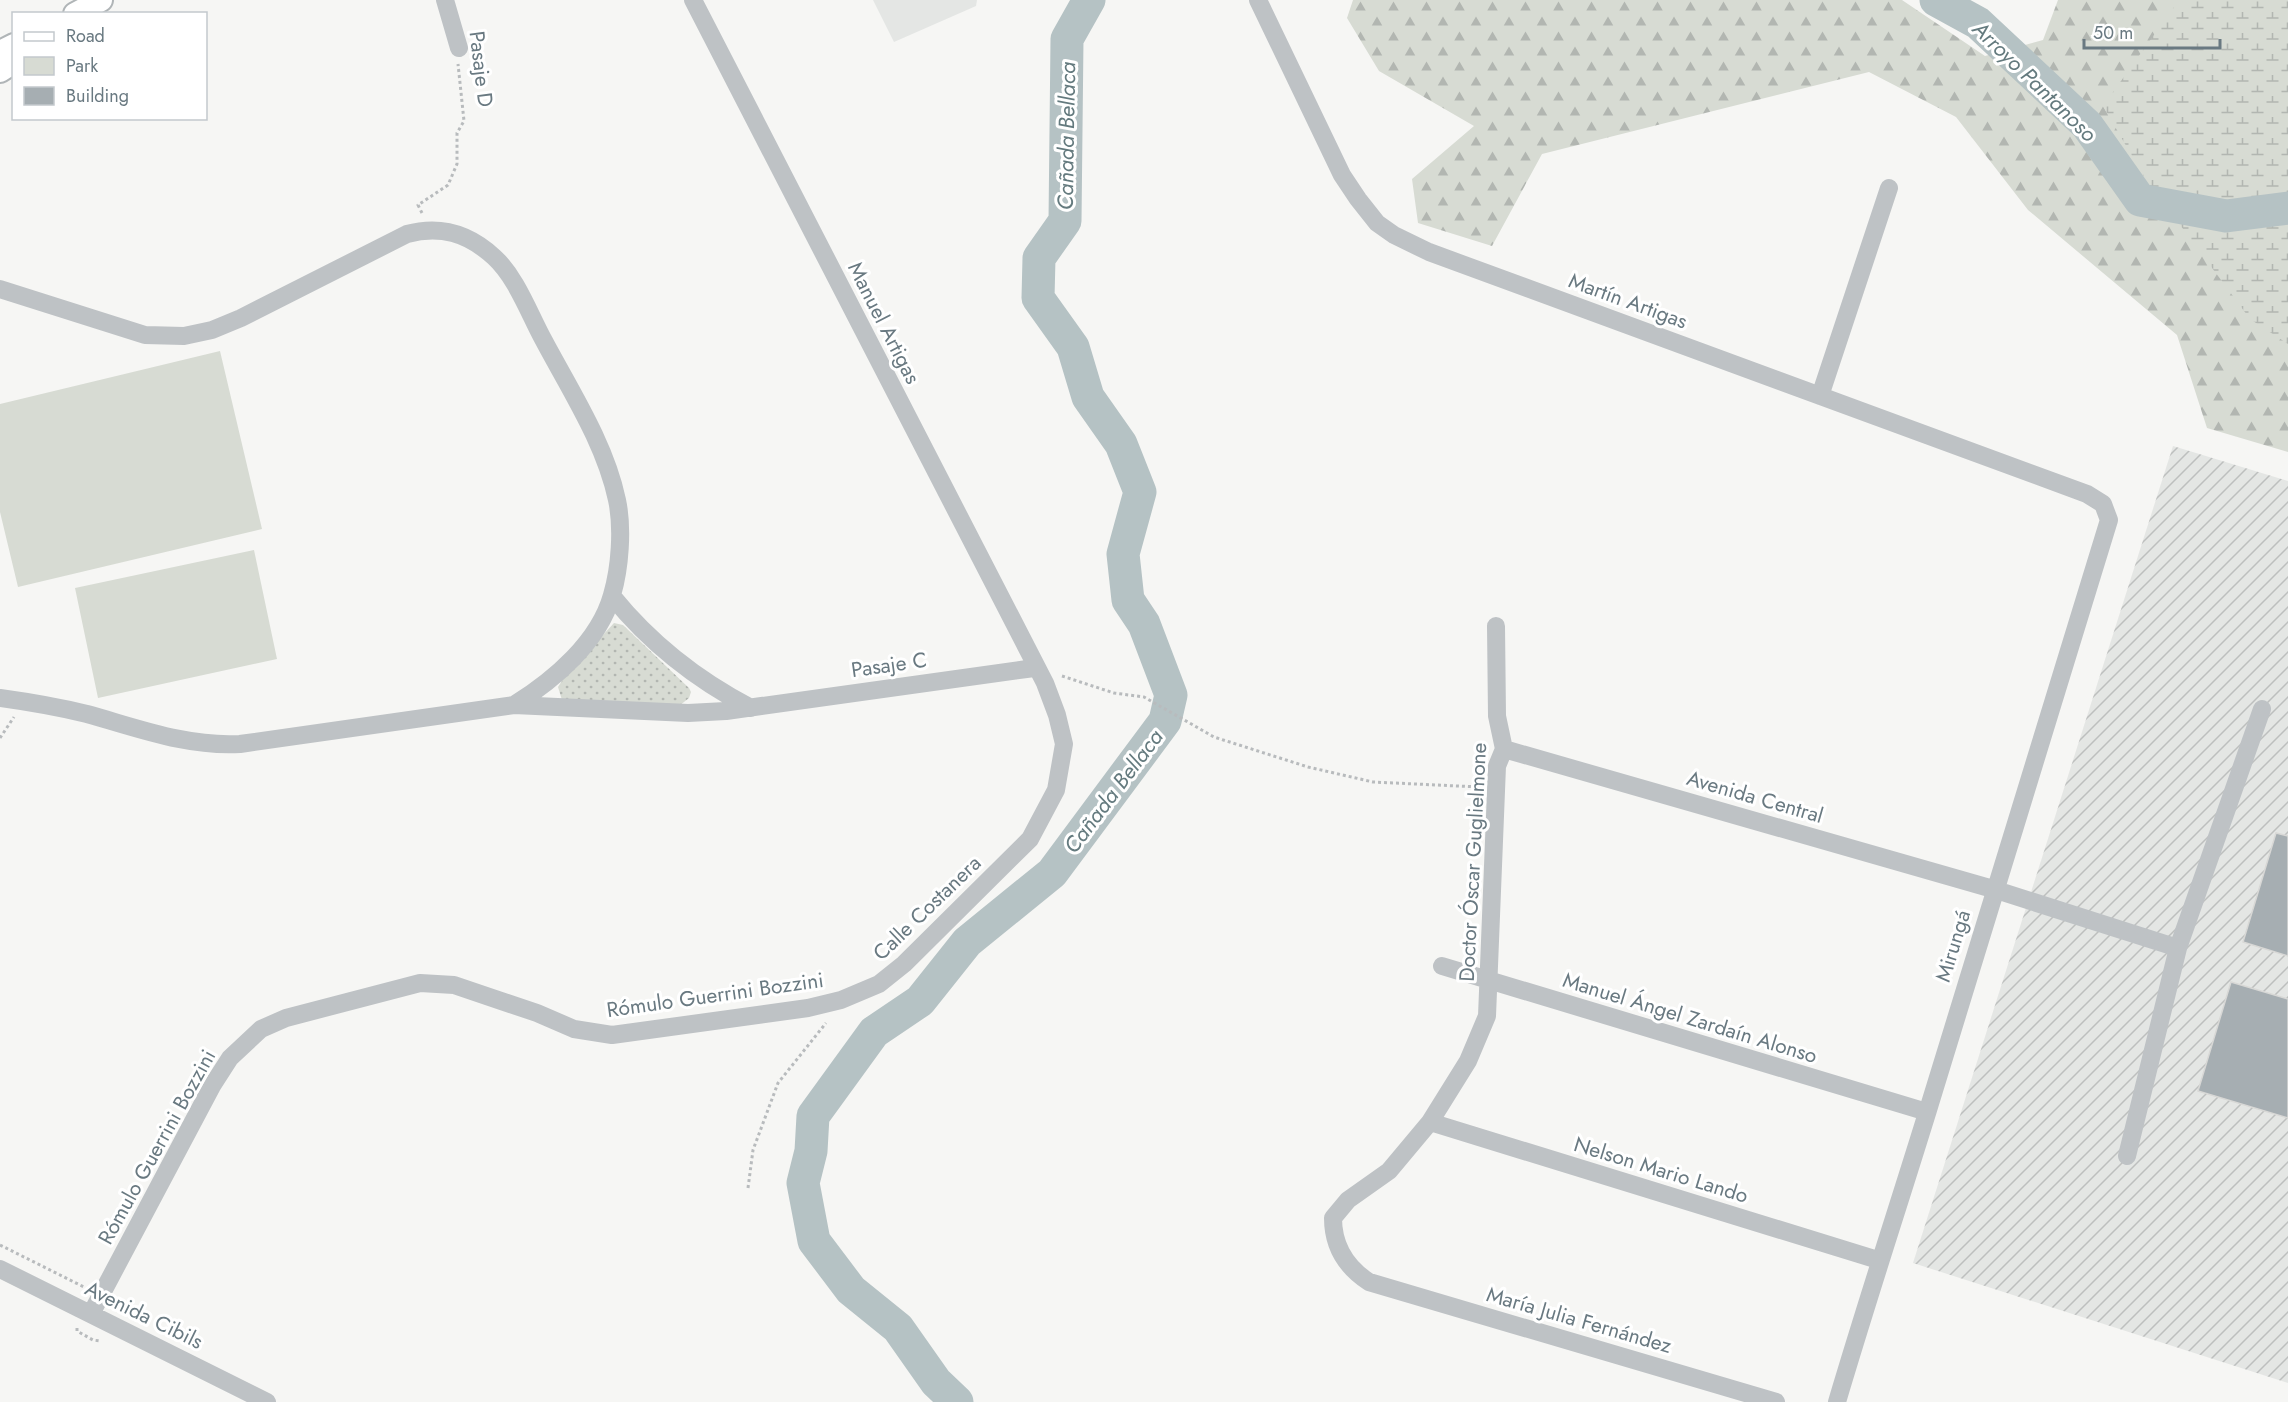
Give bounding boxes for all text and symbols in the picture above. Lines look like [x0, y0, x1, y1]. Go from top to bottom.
legend [12, 12, 207, 120]
scale bar [2084, 12, 2220, 50]
water label: Arroyo Pantanoso [1965, 13, 2105, 149]
text: 50 m [2093, 20, 2133, 46]
text: Road [66, 23, 105, 49]
street label: Pasaje D [461, 29, 501, 109]
text: Park [66, 53, 98, 79]
water label: Cañada Bellaca [1049, 62, 1083, 210]
text: Building [66, 83, 129, 109]
street label: Manuel Artigas [840, 257, 928, 389]
street label: Martín Artigas [1564, 266, 1692, 336]
street label: Pasaje C [849, 645, 929, 685]
water label: Cañada Bellaca [1056, 722, 1170, 860]
street label: Doctor Óscar Guglielmone [1452, 742, 1494, 982]
street label: Avenida Central [1683, 763, 1827, 831]
street label: Calle Costanera [866, 849, 988, 967]
street label: Mirungá [1928, 906, 1978, 986]
street label: Rómulo Guerrini Bozzini [605, 965, 825, 1025]
street label: Manuel Ángel Zardaín Alonso [1559, 965, 1821, 1071]
street label: Rómulo Guerrini Bozzini [91, 1044, 223, 1250]
street label: Nelson Mario Lando [1570, 1129, 1752, 1211]
street label: Avenida Cibils [80, 1273, 208, 1357]
street label: María Julia Fernández [1483, 1279, 1675, 1361]

